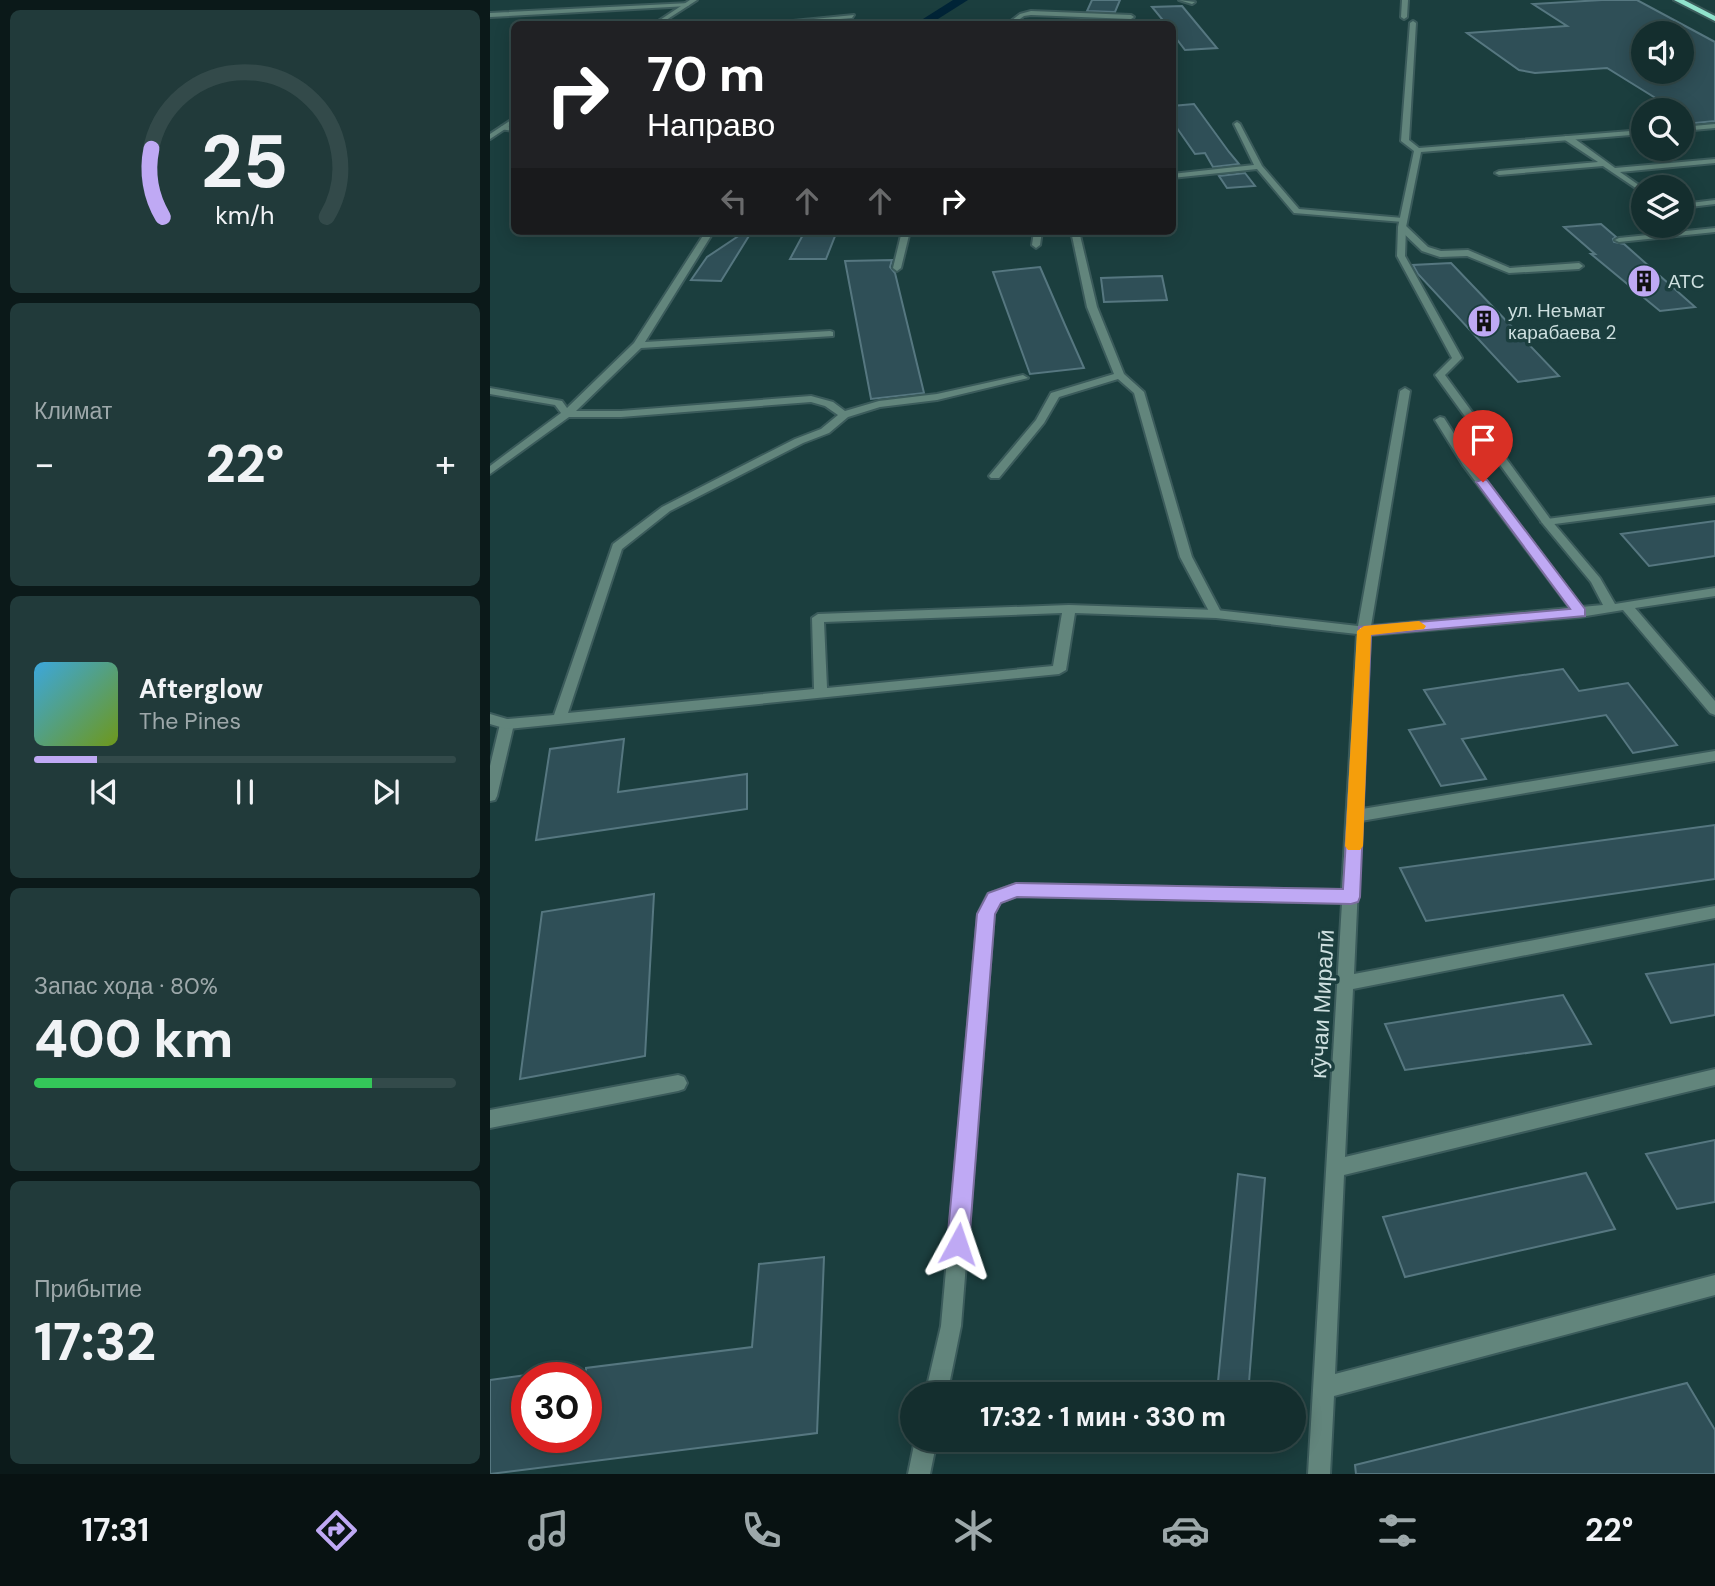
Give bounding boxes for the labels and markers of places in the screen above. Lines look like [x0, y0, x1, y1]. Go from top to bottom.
building icon: АТС [1625, 262, 1663, 300]
place label: АТС [1668, 269, 1705, 294]
place label: ул. Неъмат карабаева 2 [1508, 298, 1617, 345]
building icon: ул. Неъмат карабаева 2 [1465, 302, 1503, 340]
pin [1453, 410, 1513, 482]

